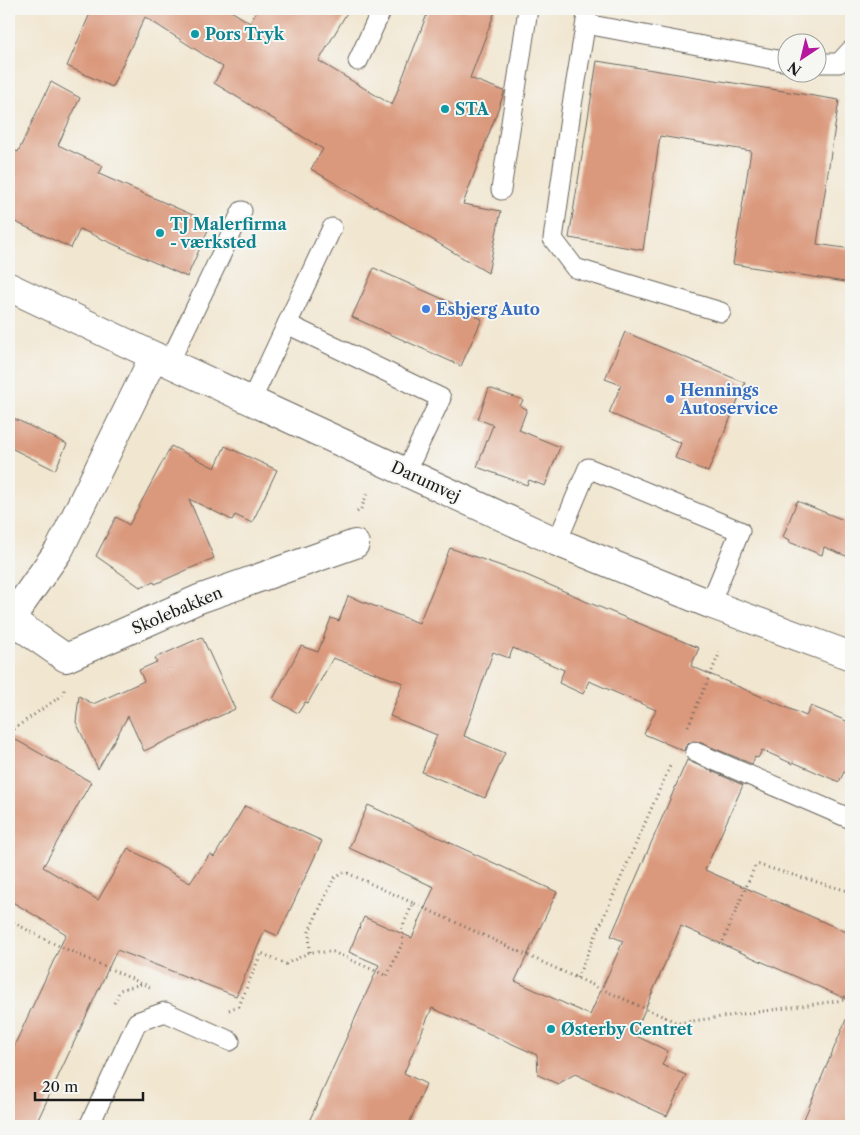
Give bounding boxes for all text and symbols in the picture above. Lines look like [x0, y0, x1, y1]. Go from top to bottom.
place label: Pors Tryk [205, 24, 285, 44]
marker: Pors Tryk [189, 28, 201, 40]
north arrow [778, 32, 828, 82]
text: N [784, 58, 805, 80]
place label: STA [455, 99, 490, 119]
marker: STA [439, 103, 451, 115]
place label: TJ Malerfirma - værksted [170, 214, 288, 252]
marker: TJ Malerfirma - værksted [154, 227, 166, 239]
place label: Esbjerg Auto [436, 299, 540, 319]
marker: Esbjerg Auto [420, 303, 432, 315]
place label: Hennings Autoservice [679, 380, 778, 418]
marker: Hennings Autoservice [664, 393, 676, 405]
street label: Darumvej [388, 456, 464, 506]
street label: Skolebakken [129, 582, 225, 638]
place label: Østerby Centret [561, 1019, 693, 1039]
marker: Østerby Centret [545, 1023, 557, 1035]
scale bar [35, 1070, 142, 1102]
text: 20 m [42, 1077, 78, 1096]

